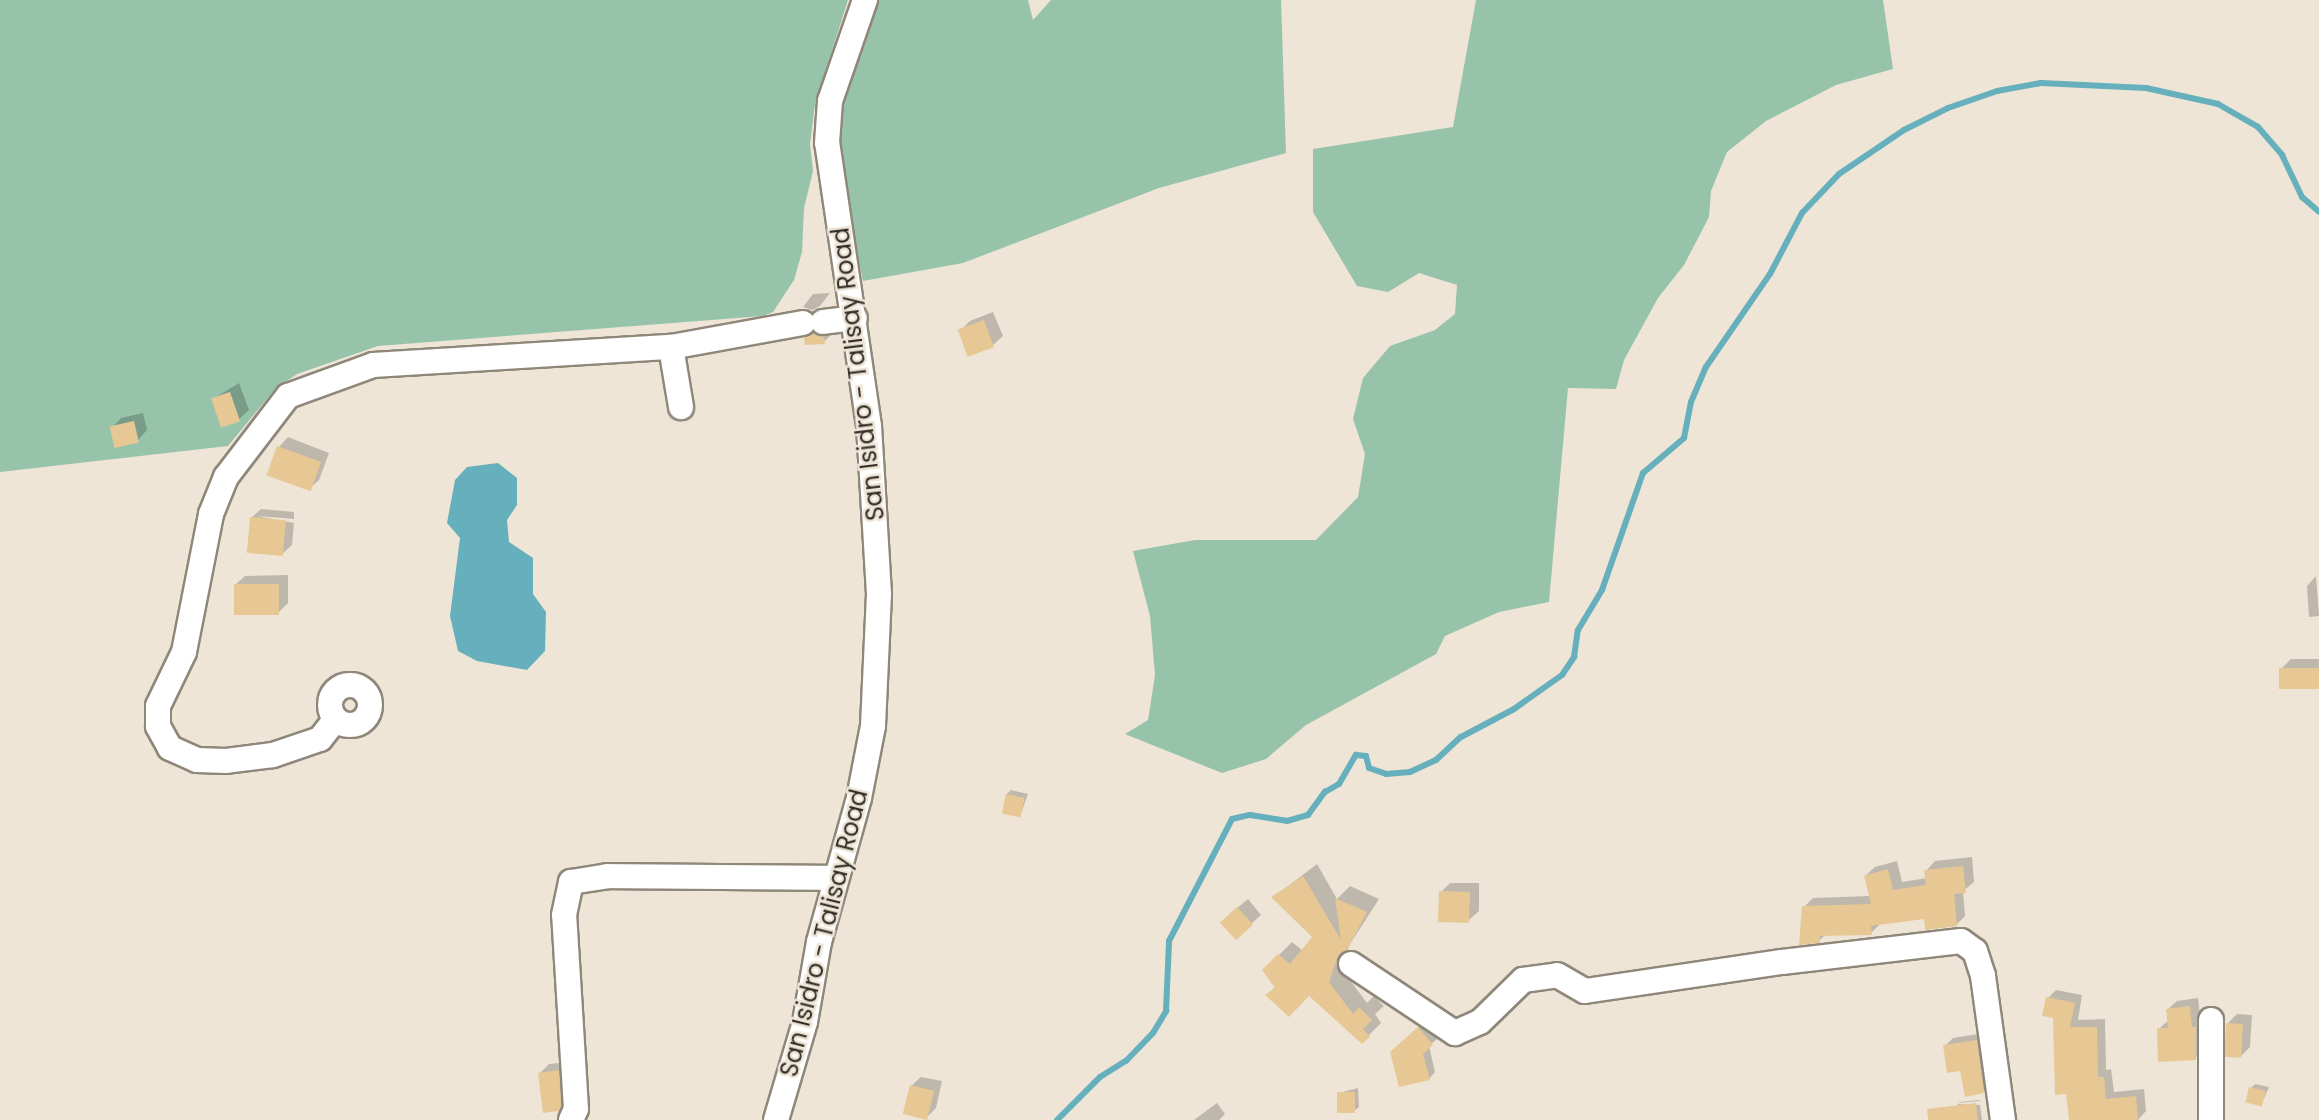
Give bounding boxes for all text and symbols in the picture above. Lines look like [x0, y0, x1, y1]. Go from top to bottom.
street label: San Isidro - Talisay Road [826, 226, 890, 522]
street label: San Isidro - Talisay Road [774, 786, 874, 1080]

